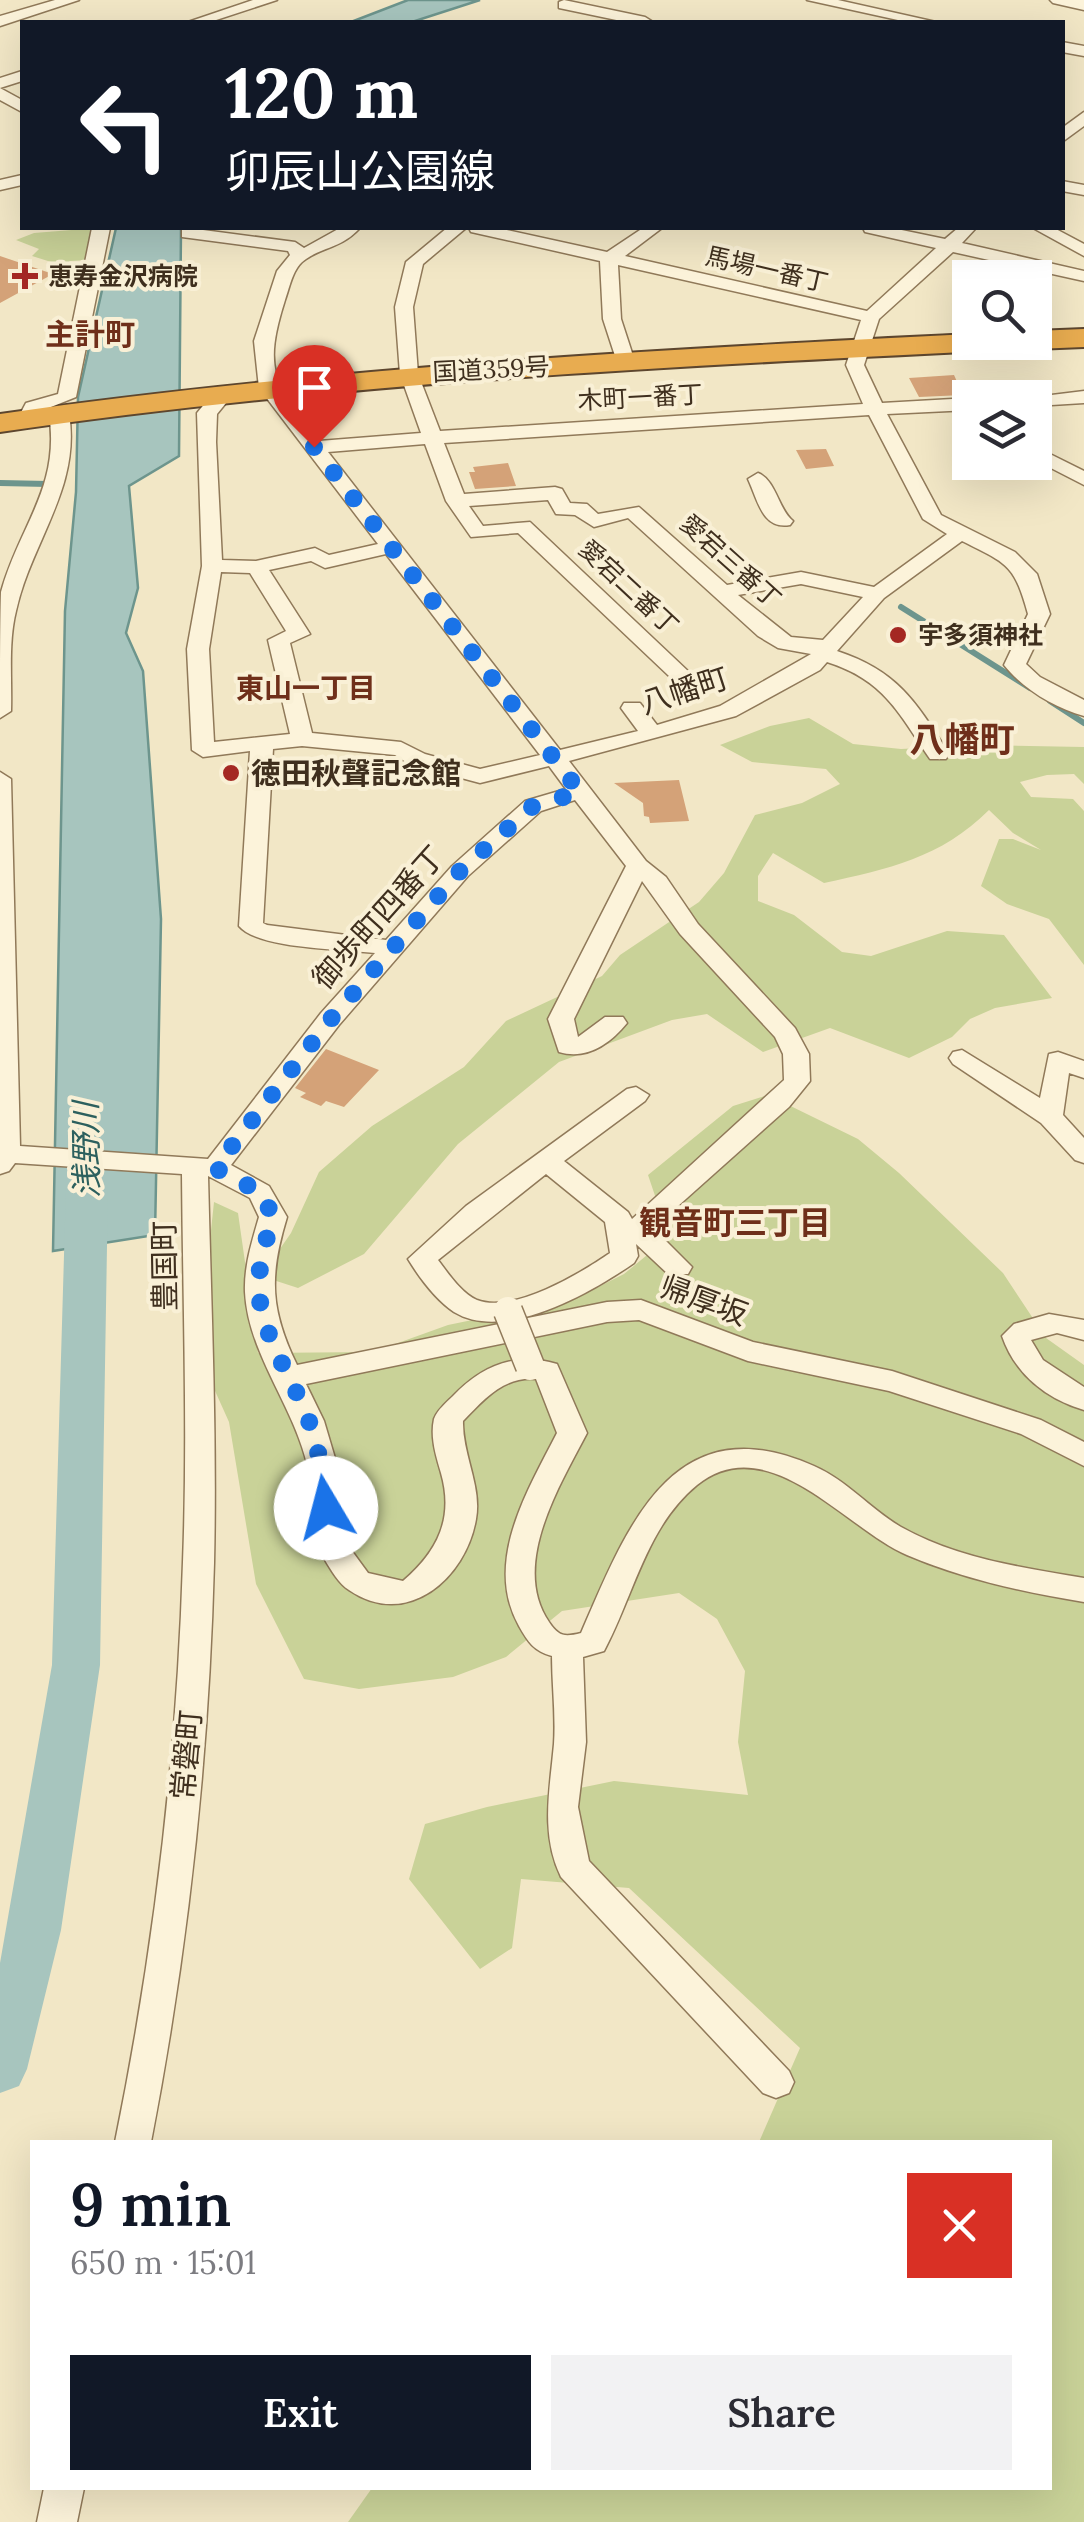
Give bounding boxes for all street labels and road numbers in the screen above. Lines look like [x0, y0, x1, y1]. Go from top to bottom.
street label: 馬場一番丁 [702, 239, 832, 299]
street label: 国道359号 [432, 350, 550, 388]
street label: 木町一番丁 [577, 378, 703, 416]
street label: 愛宕三番丁 [674, 507, 788, 615]
street label: 愛宕二番丁 [572, 533, 686, 641]
street label: 八幡町 [635, 658, 733, 722]
street label: 御歩町四番丁 [304, 837, 452, 997]
street label: 豊国町 [144, 1221, 184, 1311]
street label: 帰厚坂 [655, 1267, 753, 1333]
street label: 常磐町 [163, 1709, 209, 1801]

